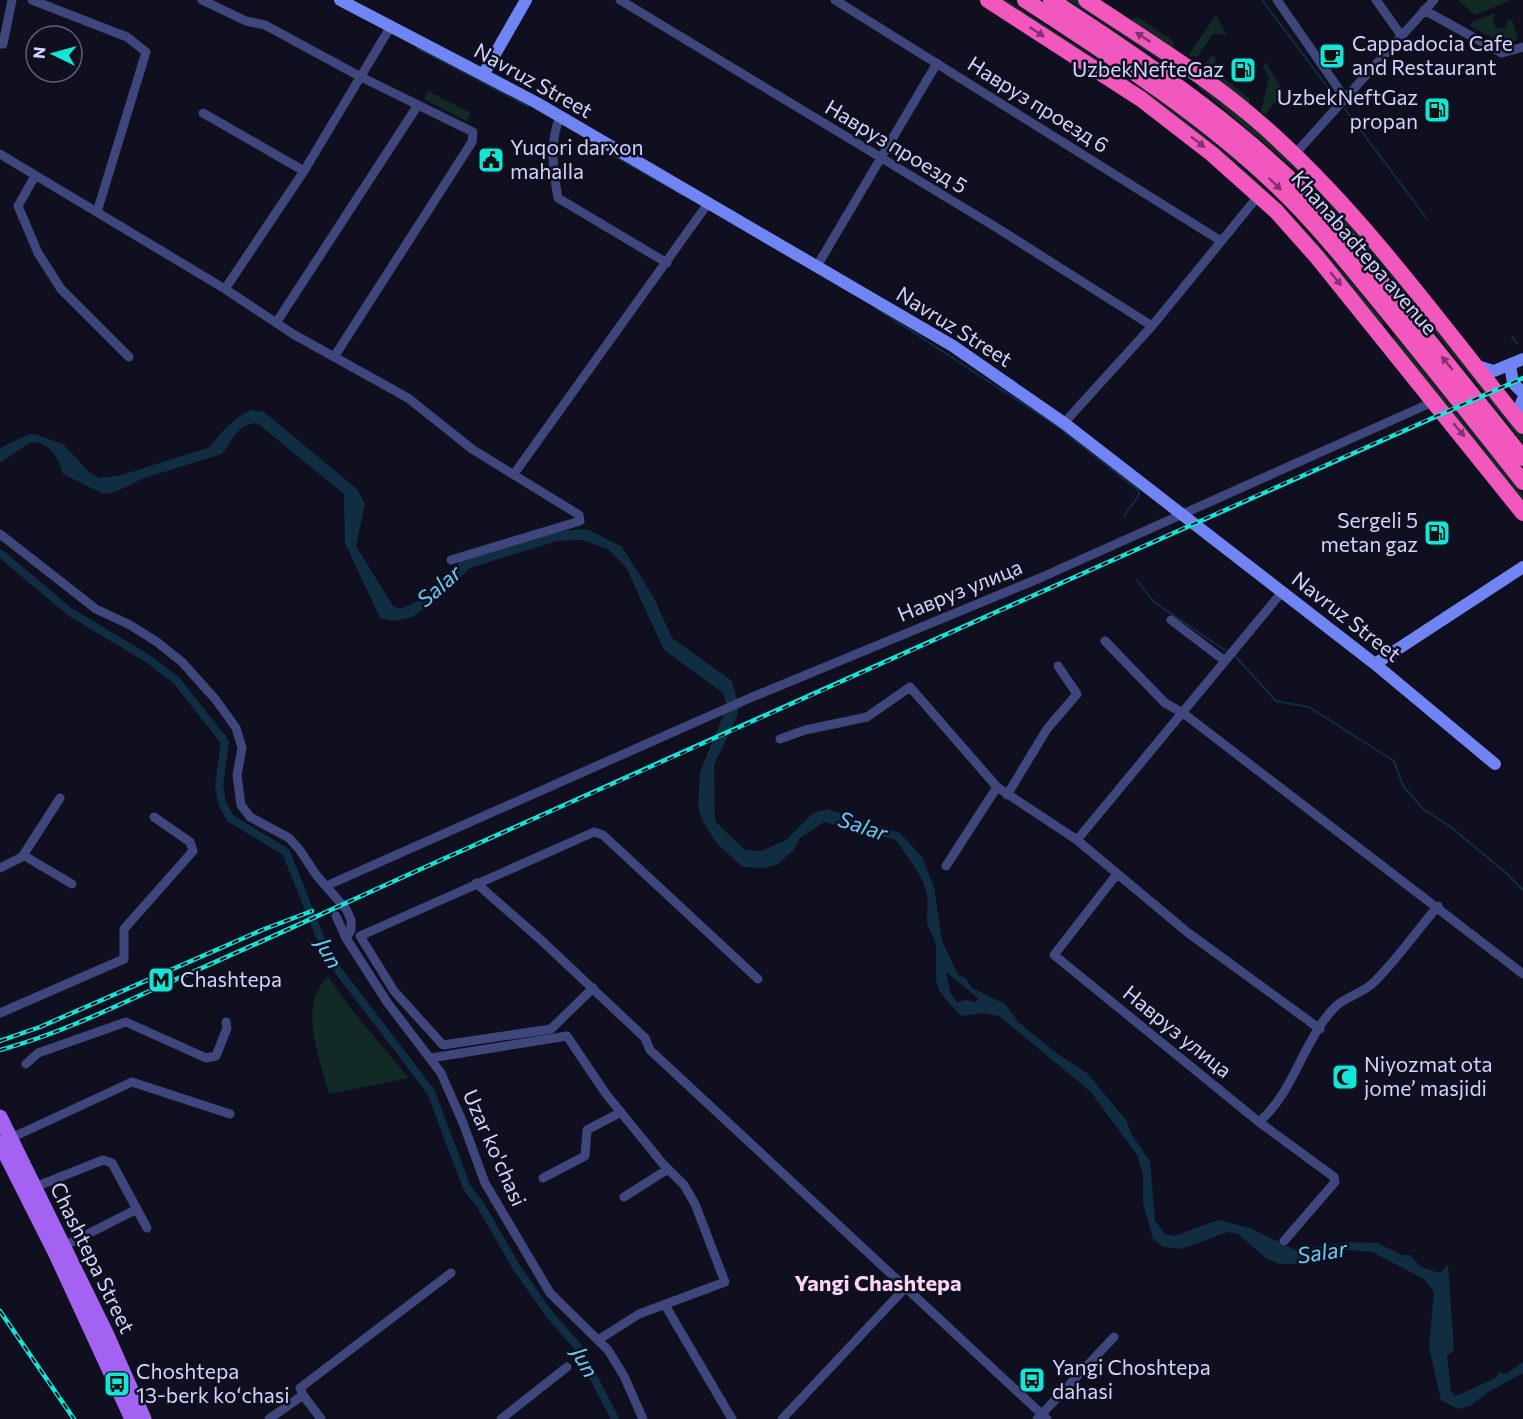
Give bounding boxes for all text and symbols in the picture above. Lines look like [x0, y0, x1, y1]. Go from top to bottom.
north arrow [24, 24, 84, 84]
one-way arrow [1029, 26, 1045, 37]
place label: Cappadocia Cafe and Restaurant [1352, 30, 1513, 79]
one-way arrow [1135, 31, 1151, 43]
street label: Navruz Street [470, 37, 597, 122]
cafe icon: Cappadocia Cafe and Restaurant [1317, 41, 1347, 71]
text: N [29, 46, 49, 59]
street label: Навруз проезд 6 [964, 50, 1114, 157]
fuel station icon: UzbekNefteGaz [1228, 55, 1258, 85]
place label: UzbekNefteGaz [1072, 56, 1224, 81]
place label: UzbekNeftGaz propan [1277, 84, 1418, 133]
street label: Навруз проезд 5 [821, 93, 972, 198]
fuel station icon: UzbekNeftGaz propan [1422, 95, 1452, 125]
place label: Yuqori darxon mahalla [510, 134, 644, 183]
one-way arrow [1190, 136, 1205, 148]
public building icon: Yuqori darxon mahalla [476, 145, 506, 175]
street label: Khanabadtepa avenue [1287, 165, 1443, 339]
one-way arrow [1267, 177, 1282, 191]
one-way arrow [1329, 272, 1341, 287]
street label: Navruz Street [892, 280, 1017, 371]
one-way arrow [1441, 355, 1454, 370]
one-way arrow [1452, 423, 1465, 438]
place label: Sergeli 5 metan gaz [1320, 507, 1418, 556]
fuel station icon: Sergeli 5 metan gaz [1422, 518, 1452, 548]
street label: Навруз улица [893, 553, 1025, 626]
water label: Salar [411, 558, 467, 612]
street label: Navruz Street [1287, 566, 1406, 666]
water label: Salar [835, 805, 892, 847]
water label: Jun [309, 931, 349, 973]
metro station icon: Chashtepa [146, 965, 176, 995]
place label: Chashtepa [180, 966, 282, 991]
street label: Навруз улица [1119, 980, 1237, 1082]
place label: Niyozmat ota jome’ masjidi [1364, 1051, 1493, 1100]
mosque icon: Niyozmat ota jome’ masjidi [1330, 1062, 1360, 1092]
street label: Uzar ko'chasi [458, 1085, 532, 1210]
street label: Chashtepa Street [46, 1178, 141, 1337]
water label: Salar [1295, 1234, 1350, 1269]
district label: Yangi Chashtepa [794, 1269, 962, 1296]
water label: Jun [565, 1340, 605, 1382]
place label: Yangi Choshtepa dahasi [1052, 1354, 1211, 1403]
place label: Choshtepa 13-berk koʻchasi [136, 1358, 290, 1407]
bus stop icon: Yangi Choshtepa dahasi [1017, 1365, 1047, 1395]
bus stop icon: Choshtepa 13-berk koʻchasi [102, 1369, 132, 1399]

